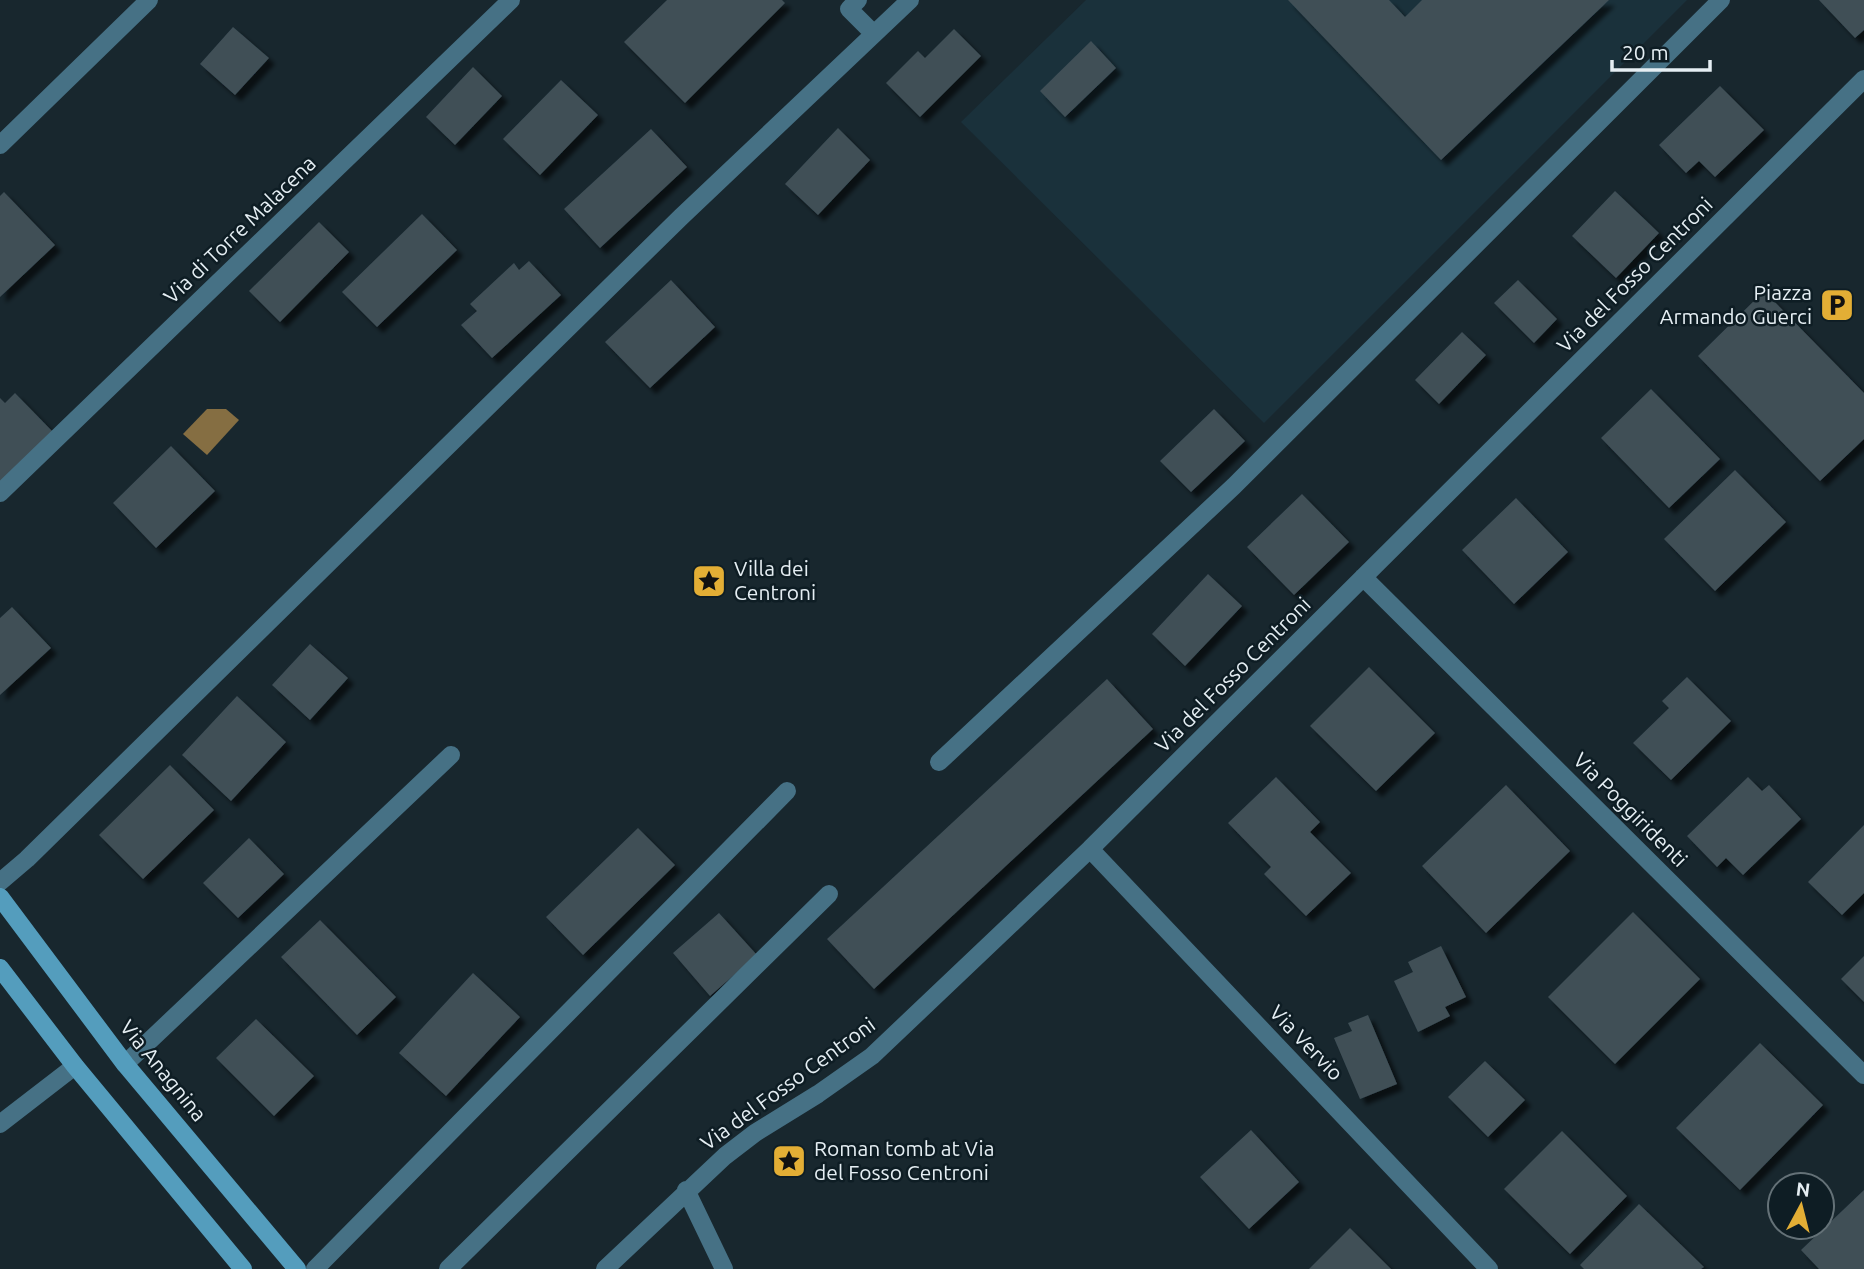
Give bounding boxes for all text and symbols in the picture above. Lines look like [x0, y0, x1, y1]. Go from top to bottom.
scale bar [1612, 28, 1710, 72]
text: 20 m [1622, 40, 1669, 64]
street label: Via di Torre Malacena [158, 151, 320, 308]
street label: Via del Fosso Centroni [1552, 192, 1717, 357]
place label: Piazza Armando Guerci [1660, 280, 1812, 328]
parking icon: Piazza Armando Guerci [1818, 286, 1856, 324]
place label: Villa dei Centroni [734, 556, 816, 604]
place icon: Villa dei Centroni [690, 562, 728, 600]
street label: Via del Fosso Centroni [1150, 592, 1315, 757]
street label: Via Poggiridenti [1569, 747, 1693, 871]
street label: Via Vervio [1265, 1000, 1348, 1085]
street label: Via del Fosso Centroni [696, 1012, 879, 1154]
street label: Via Anagnina [116, 1015, 212, 1126]
place label: Roman tomb at Via del Fosso Centroni [814, 1136, 995, 1184]
place icon: Roman tomb at Via del Fosso Centroni [770, 1142, 808, 1180]
north arrow [1766, 1171, 1836, 1241]
text: N [1795, 1177, 1811, 1201]

